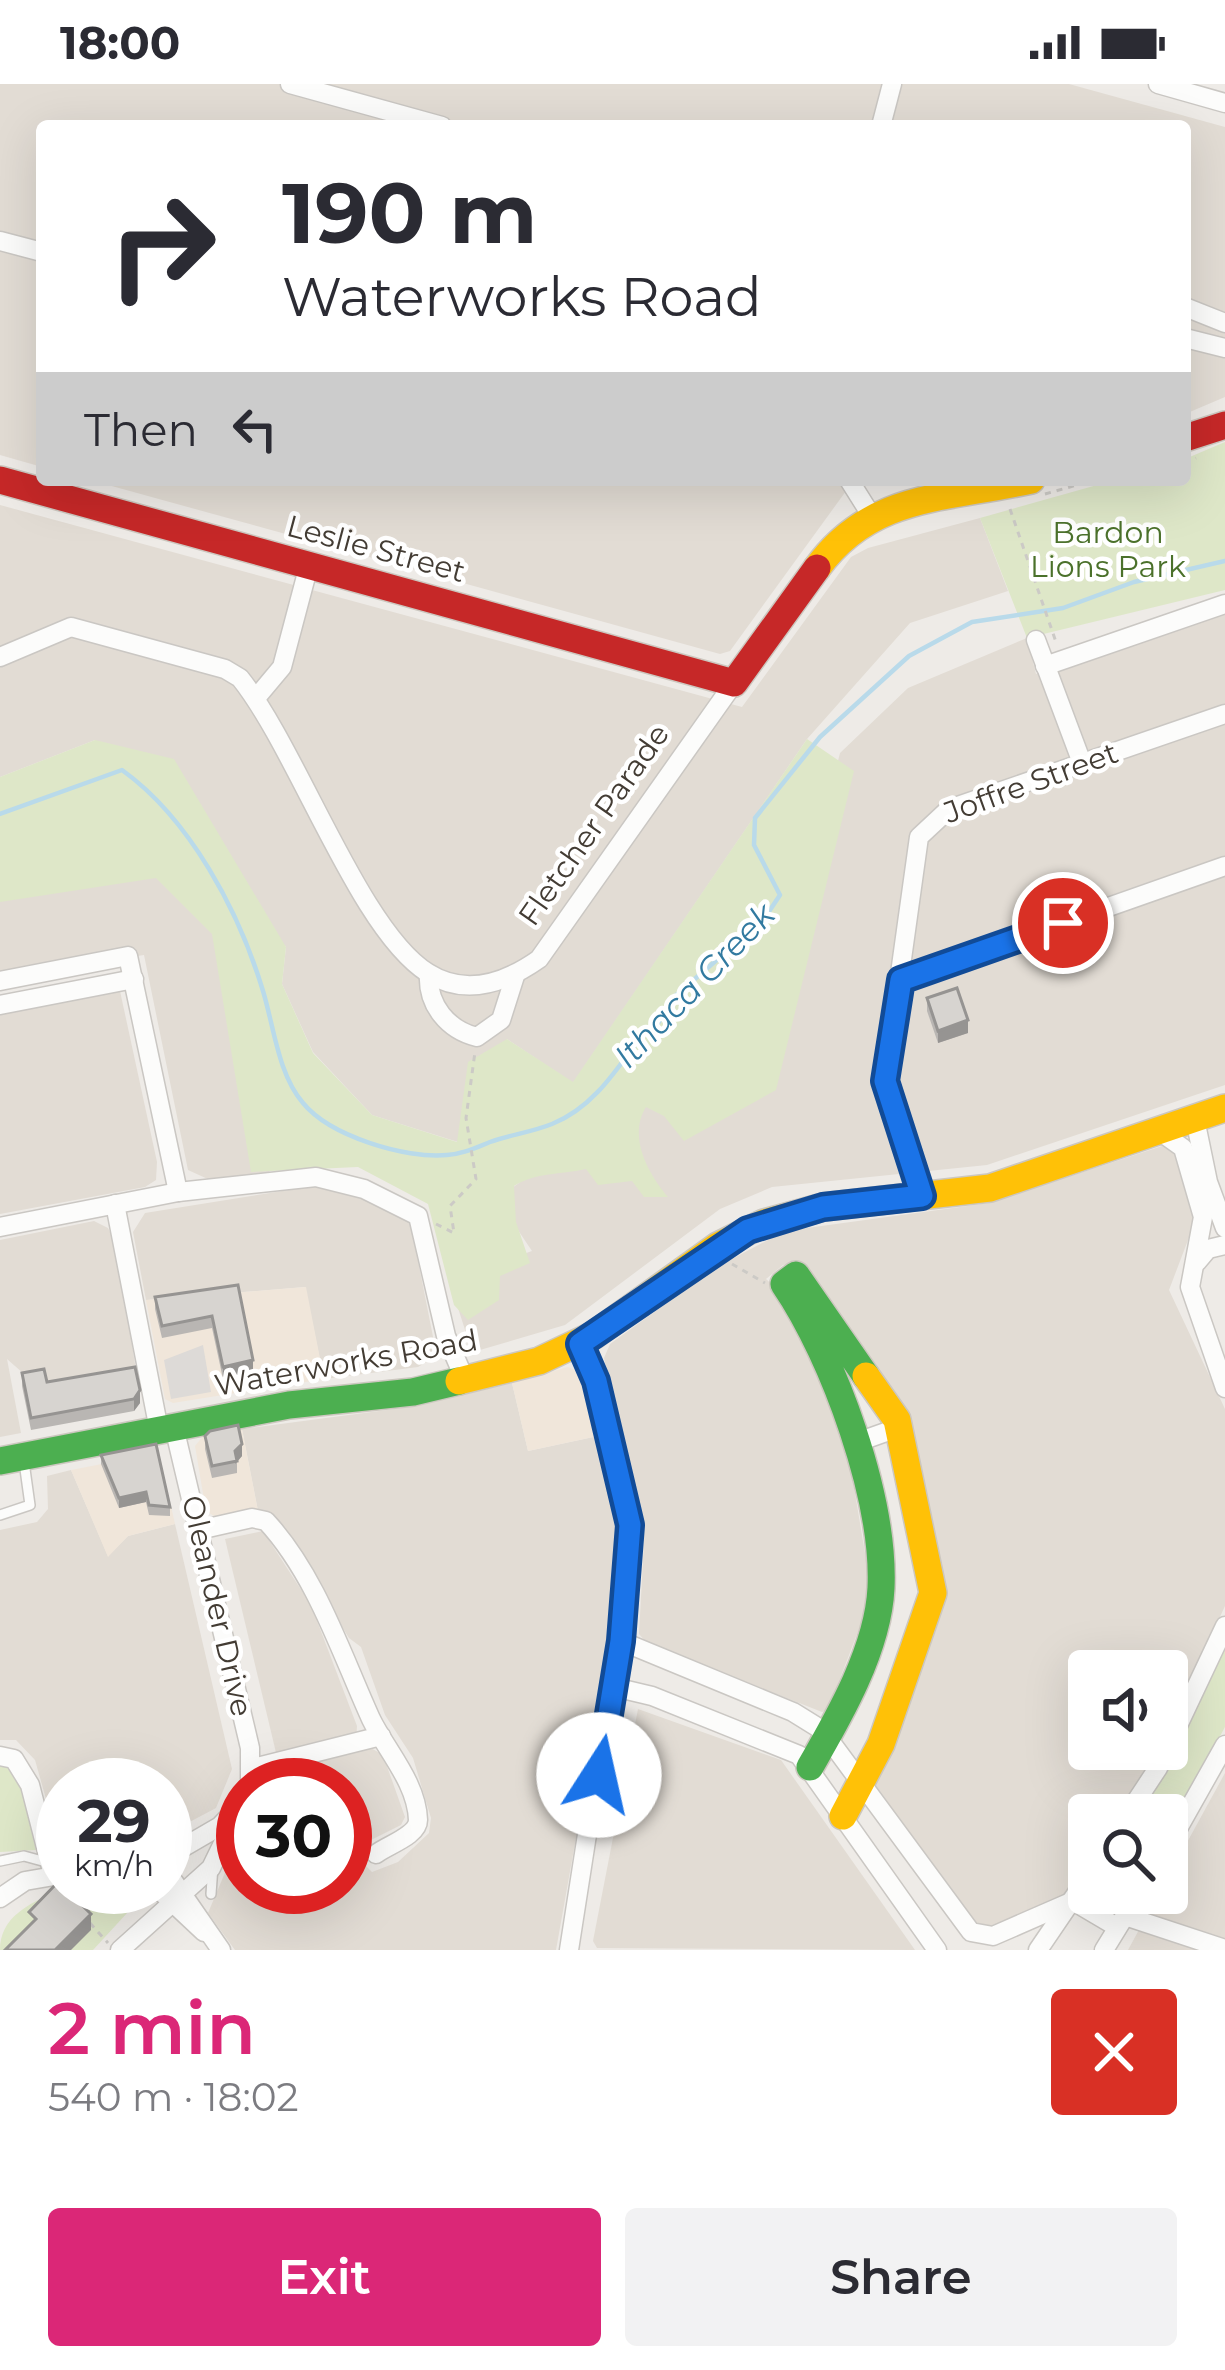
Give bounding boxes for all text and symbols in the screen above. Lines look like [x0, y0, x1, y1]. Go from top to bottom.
text: 18:00 [60, 15, 180, 70]
text: 190 m [282, 162, 537, 264]
icon: right [84, 168, 240, 324]
text: Waterworks Road [282, 264, 762, 330]
icon: left [222, 396, 288, 462]
text: Then [84, 402, 198, 457]
street label: Leslie Street [283, 507, 469, 590]
park label: Bardon Lions Park [1030, 514, 1186, 585]
street label: Fletcher Parade [510, 717, 677, 933]
street label: Joffre Street [938, 734, 1123, 831]
pin [1012, 872, 1114, 974]
icon: arrive [1030, 890, 1096, 956]
water label: Ithaca Creek [605, 893, 783, 1076]
street label: Waterworks Road [211, 1321, 480, 1404]
street label: Oleander Drive [174, 1492, 261, 1720]
map controls [1068, 1650, 1188, 1914]
button: sound [1068, 1650, 1188, 1770]
position arrow [536, 1712, 662, 1838]
speed limit sign: 30 [216, 1758, 372, 1914]
text: 29 [77, 1784, 151, 1857]
button: search [1068, 1794, 1188, 1914]
text: km/h [74, 1847, 154, 1884]
text: 2 min [48, 1984, 256, 2072]
button: close [1051, 1989, 1177, 2115]
text: 540 m · 18:02 [48, 2073, 299, 2121]
button: Exit [48, 2208, 601, 2346]
button: Share [625, 2208, 1177, 2346]

